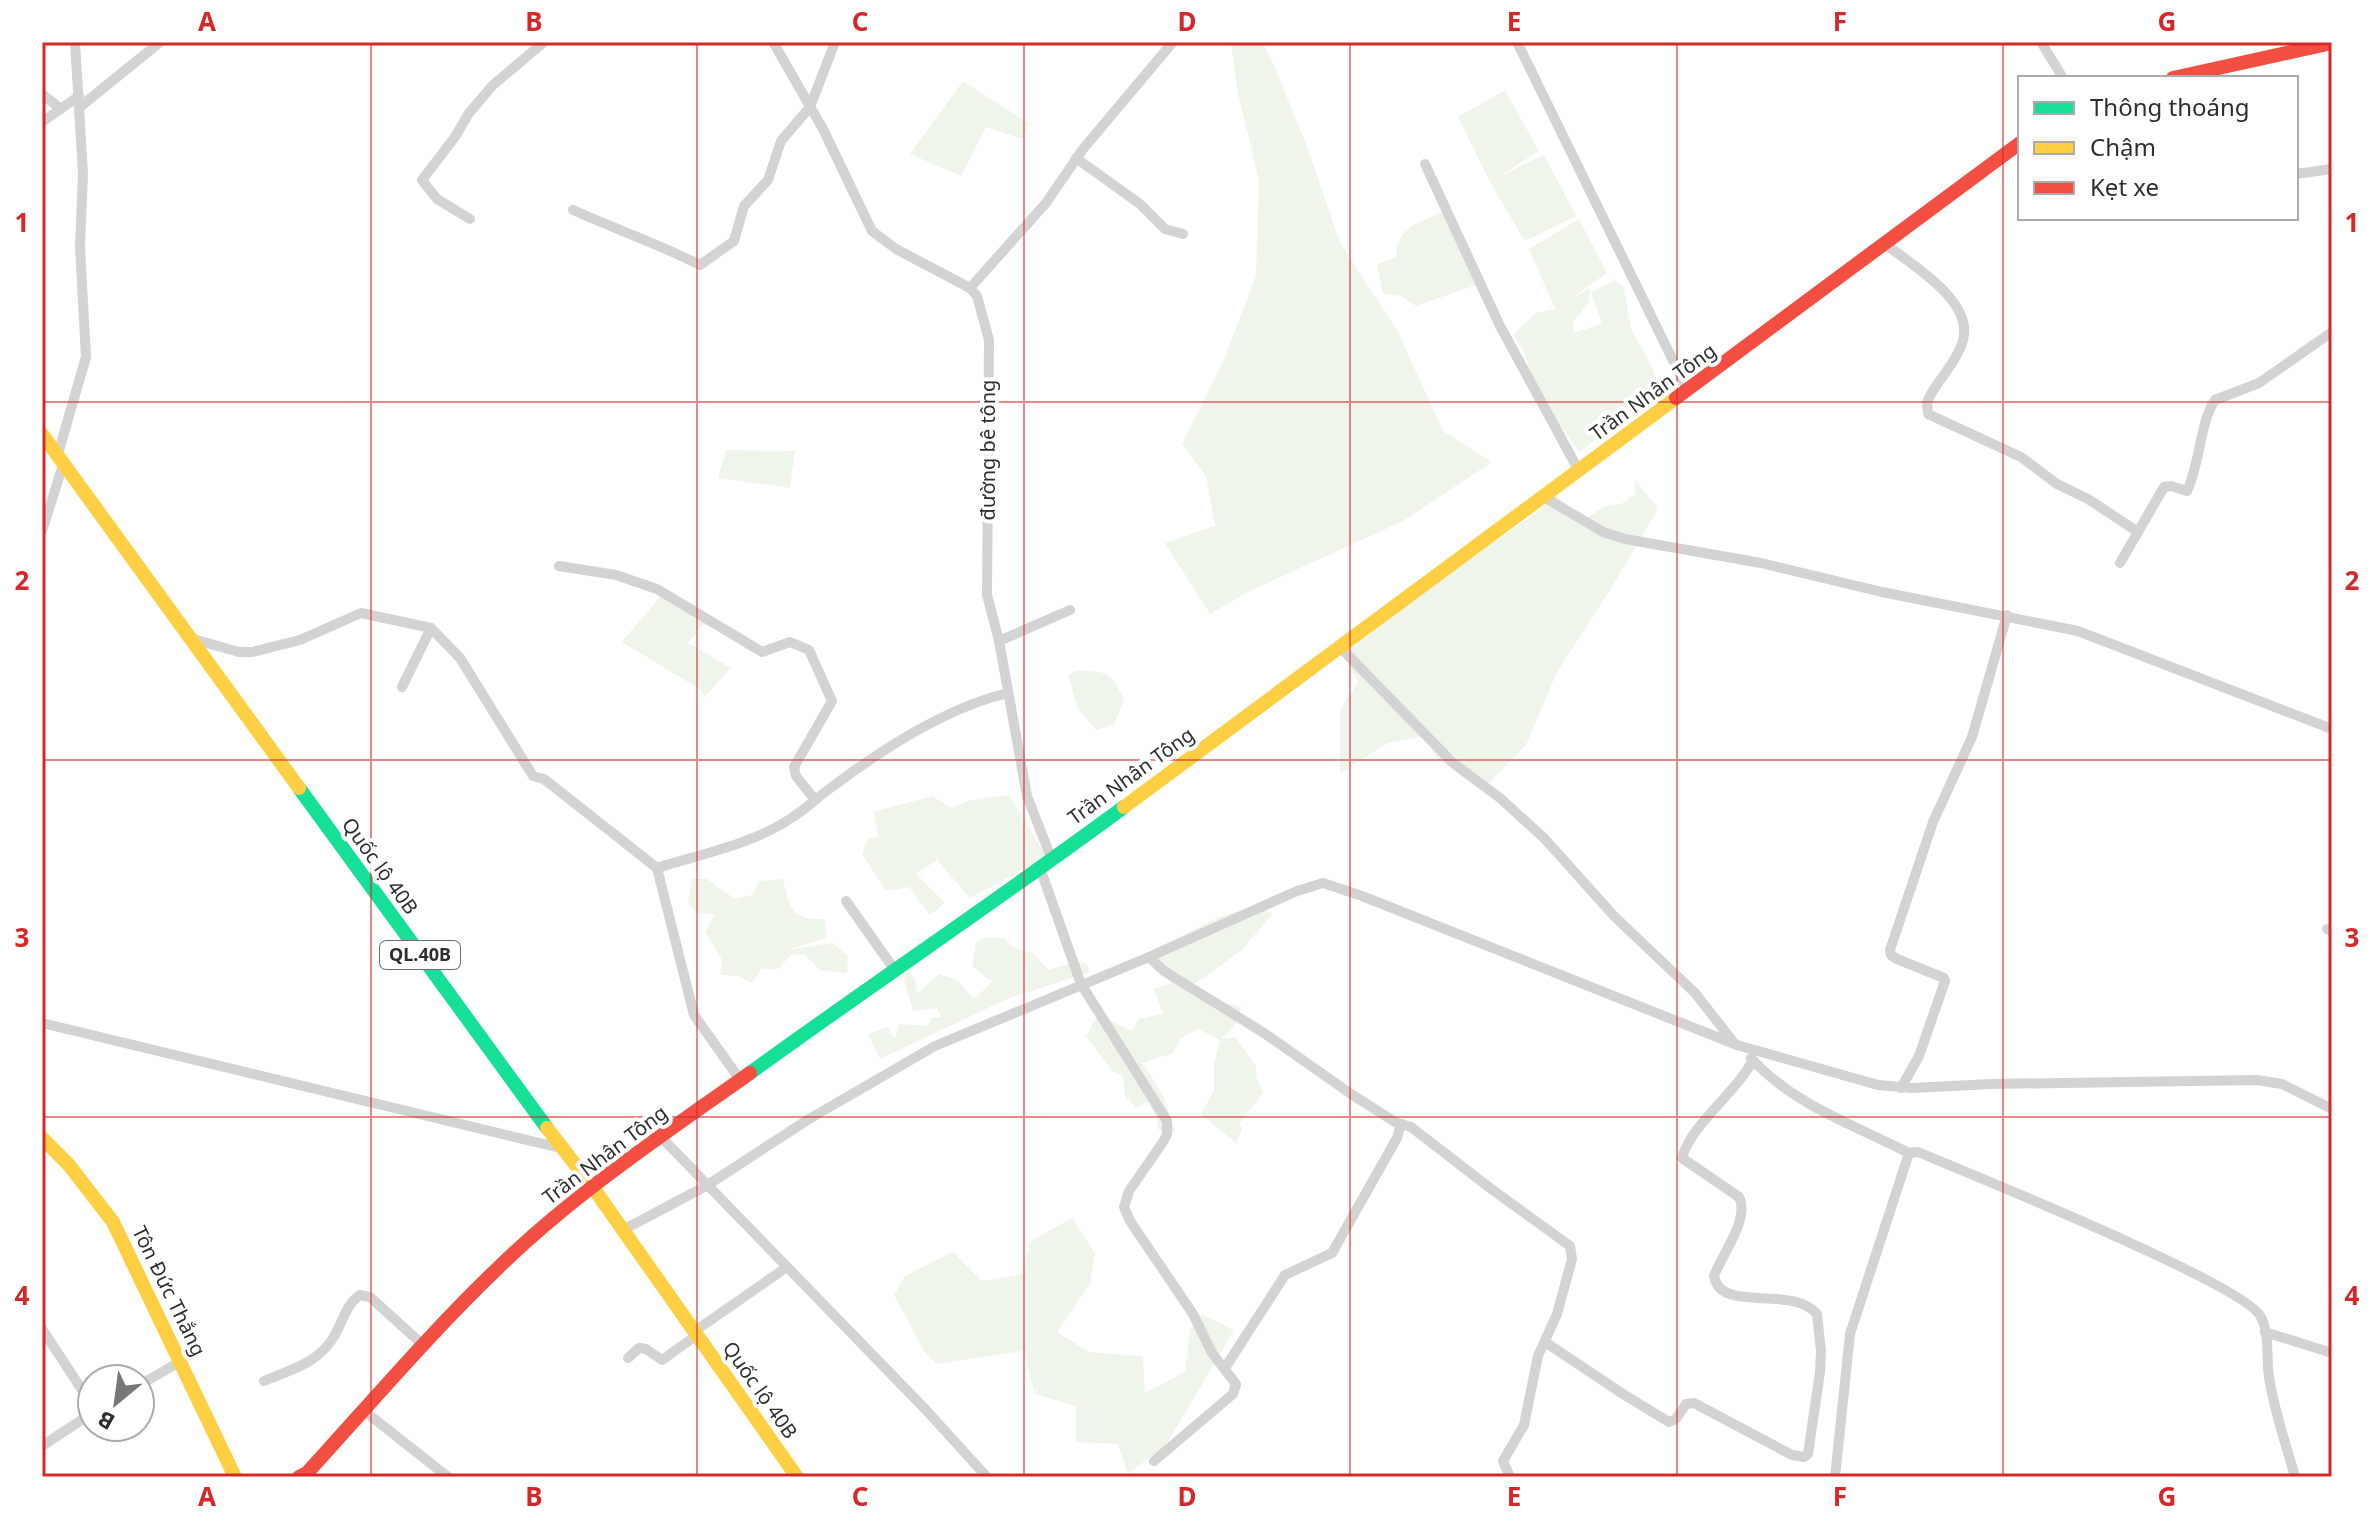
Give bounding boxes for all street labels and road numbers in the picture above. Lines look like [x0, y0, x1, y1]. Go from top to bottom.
street label: Trần Nhân Tông [1584, 337, 1721, 446]
street label: đường bê tông [974, 380, 1001, 520]
street label: Trần Nhân Tông [1062, 721, 1199, 830]
street label: Quốc lộ 40B [336, 812, 425, 919]
road number: QL.40B [380, 941, 460, 969]
street label: Trần Nhân Tông [537, 1099, 673, 1210]
street label: Tôn Đức Thắng [126, 1221, 213, 1360]
street label: Quốc lộ 40B [717, 1336, 804, 1444]

